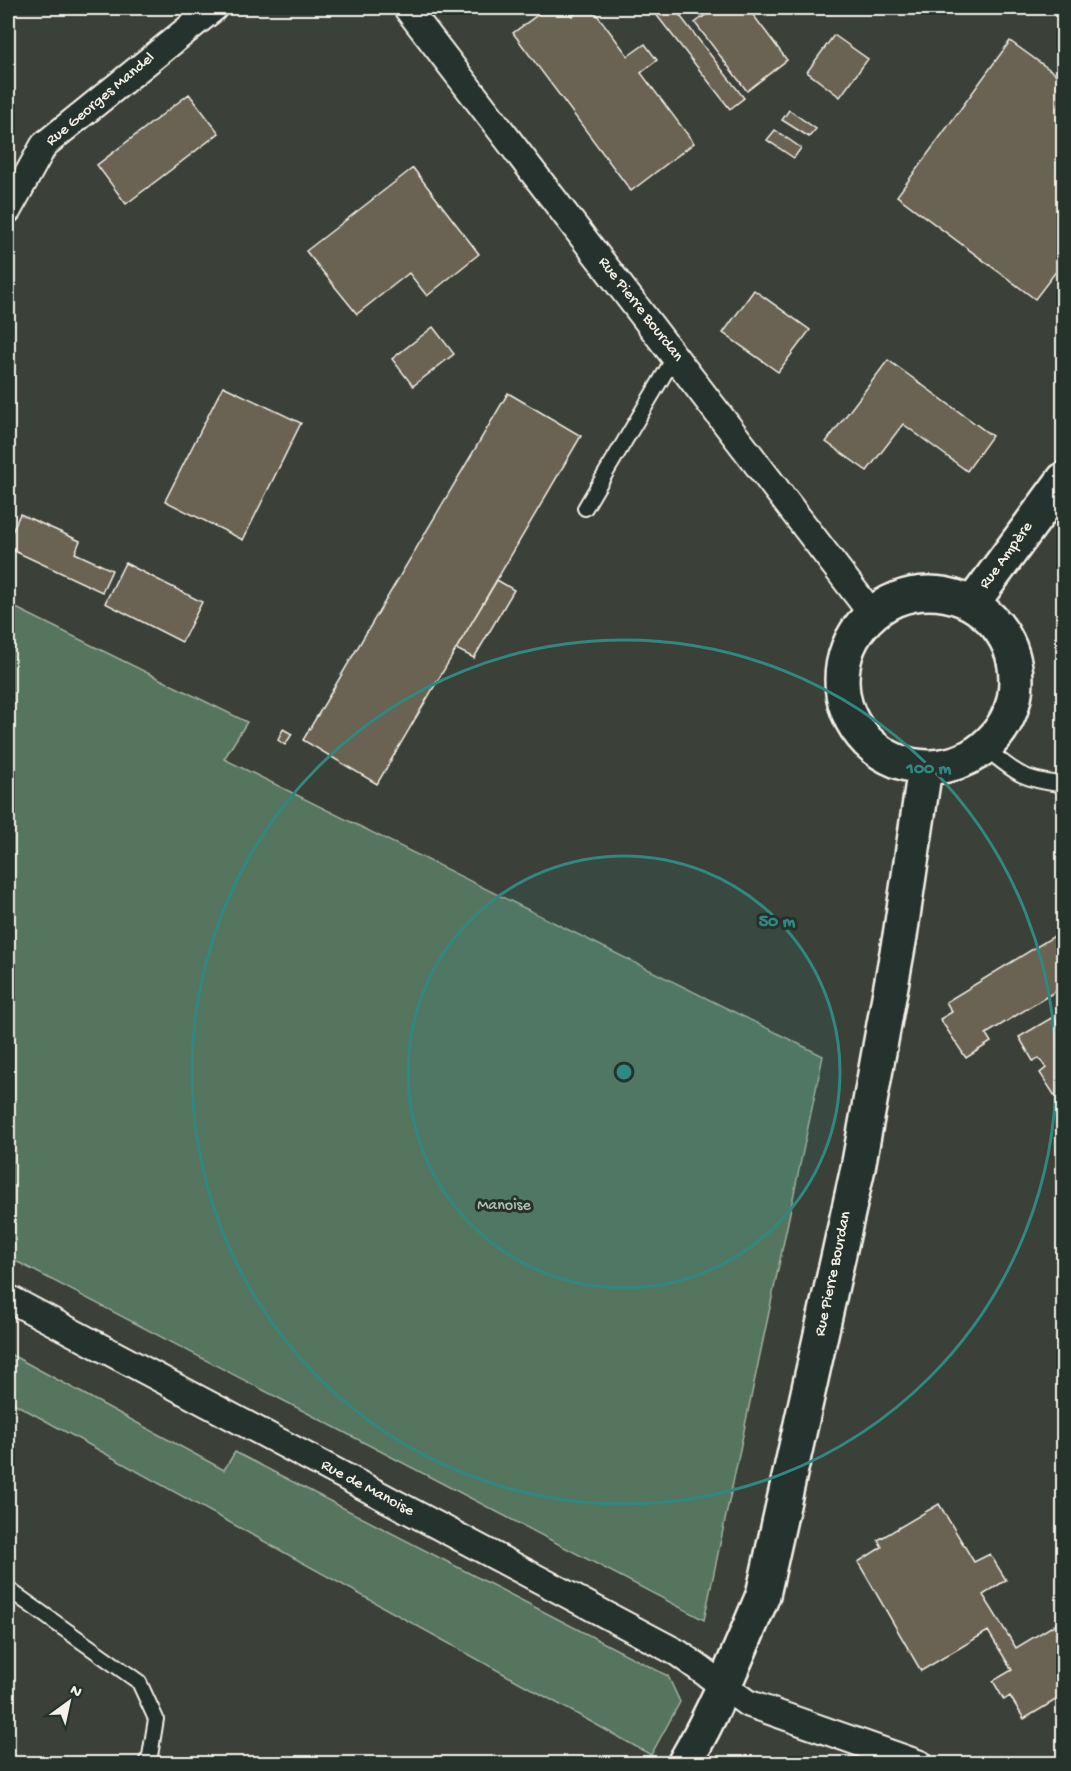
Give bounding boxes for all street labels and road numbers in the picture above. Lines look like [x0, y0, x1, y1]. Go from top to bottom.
street label: Rue Georges Mandel [43, 49, 159, 151]
street label: Rue Pierre Bourdan [593, 254, 687, 366]
street label: Rue Ampère [976, 518, 1038, 593]
street label: Rue Pierre Bourdan [811, 1209, 857, 1338]
street label: Rue de Manoise [317, 1456, 418, 1522]

